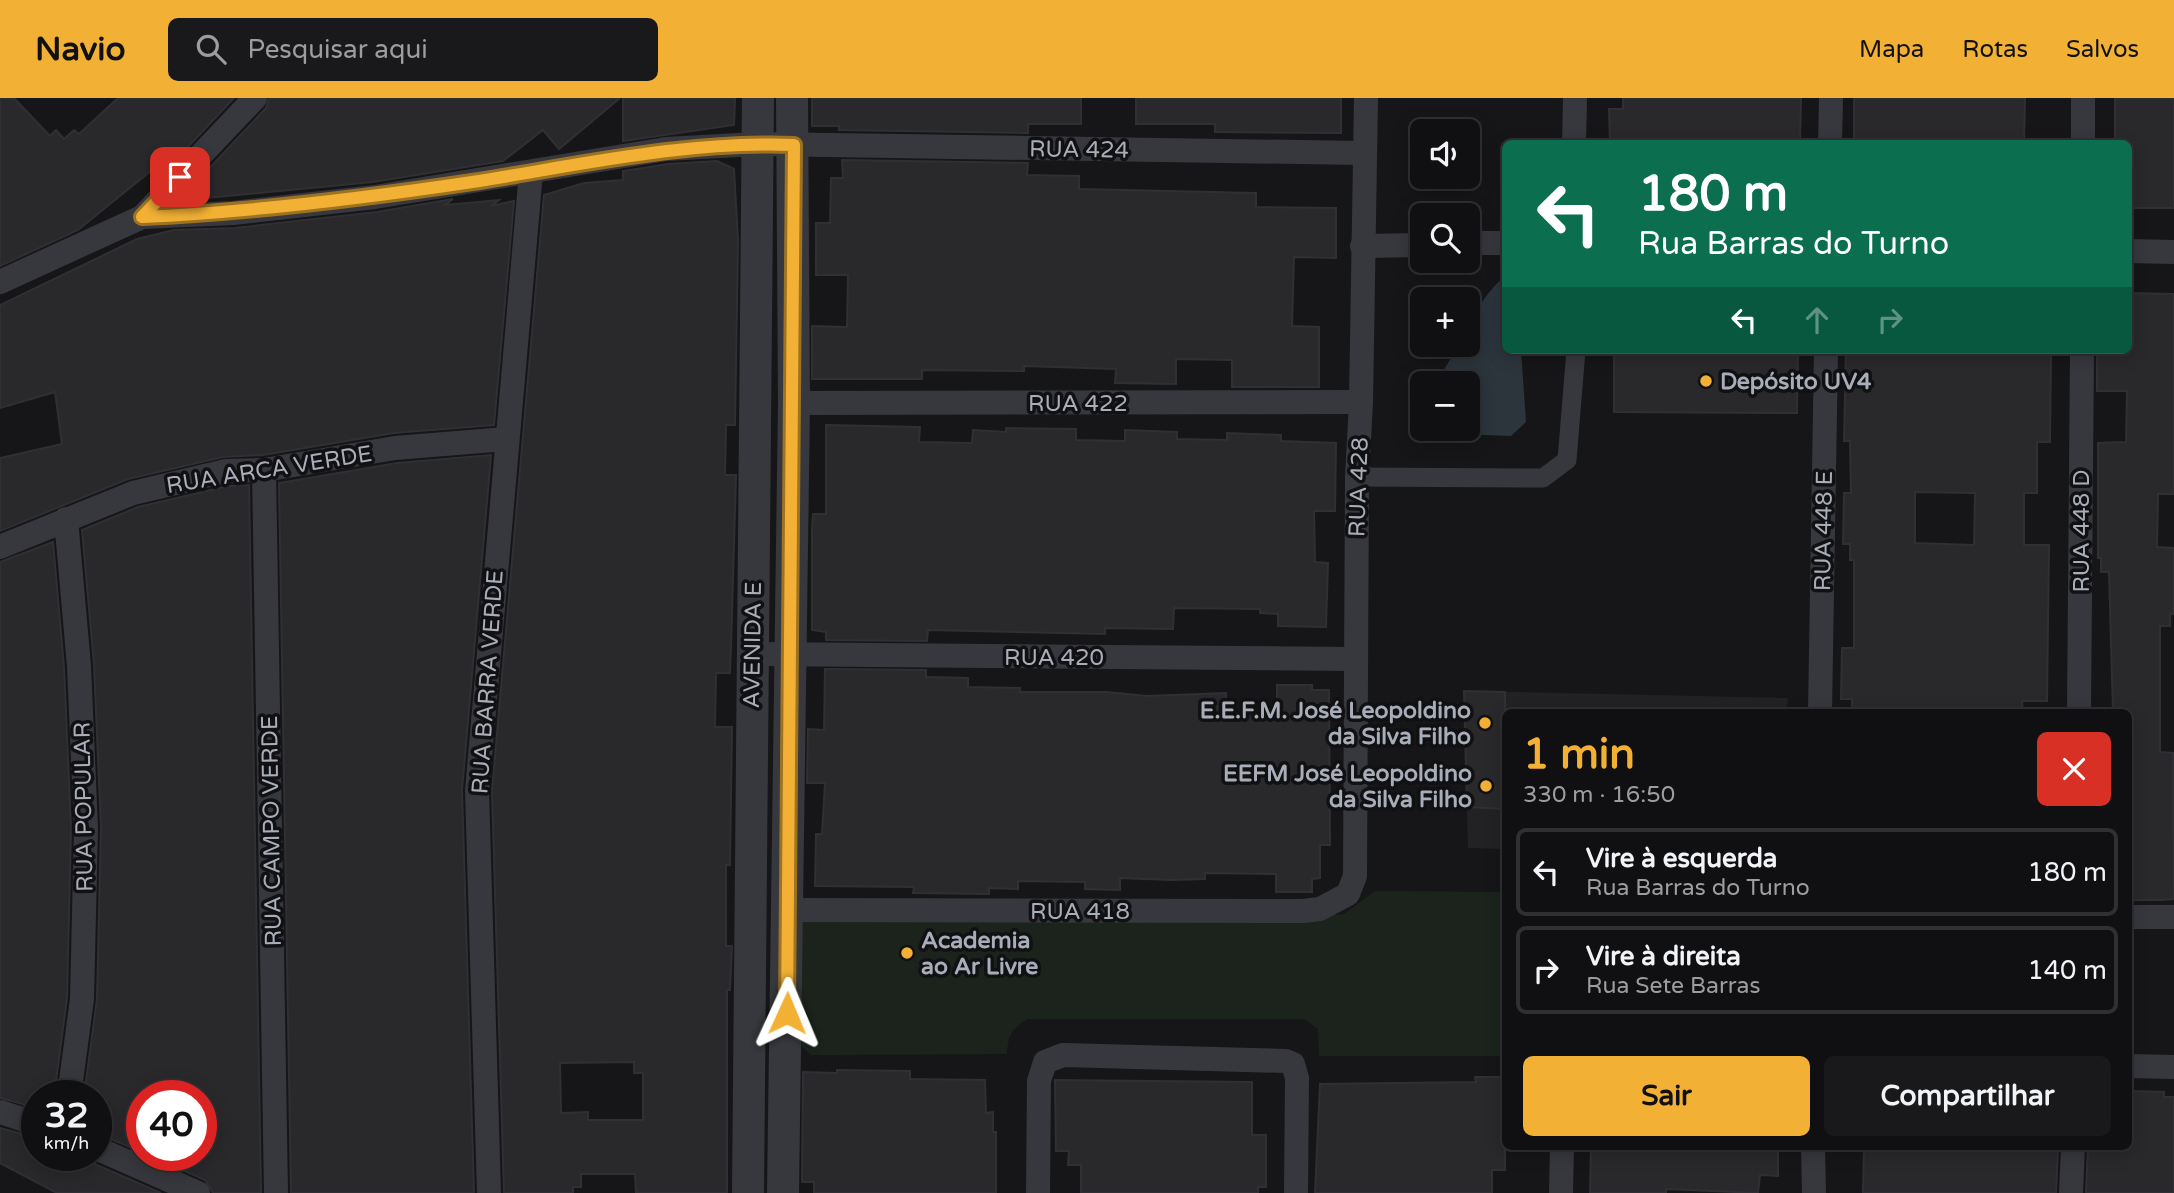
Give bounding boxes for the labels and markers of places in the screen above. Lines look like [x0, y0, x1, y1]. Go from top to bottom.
pin [150, 147, 210, 207]
place label: Depósito UV4 [1720, 368, 1872, 396]
marker: Depósito UV4 [1698, 373, 1714, 389]
place label: E.E.F.M. José Leopoldino da Silva Filho [1200, 697, 1471, 751]
marker: E.E.F.M. José Leopoldino da Silva Filho [1477, 715, 1493, 731]
place label: EEFM José Leopoldino da Silva Filho [1223, 760, 1472, 814]
marker: EEFM José Leopoldino da Silva Filho [1478, 778, 1494, 794]
place label: Academia ao Ar Livre [921, 927, 1038, 981]
marker: Academia ao Ar Livre [899, 945, 915, 961]

